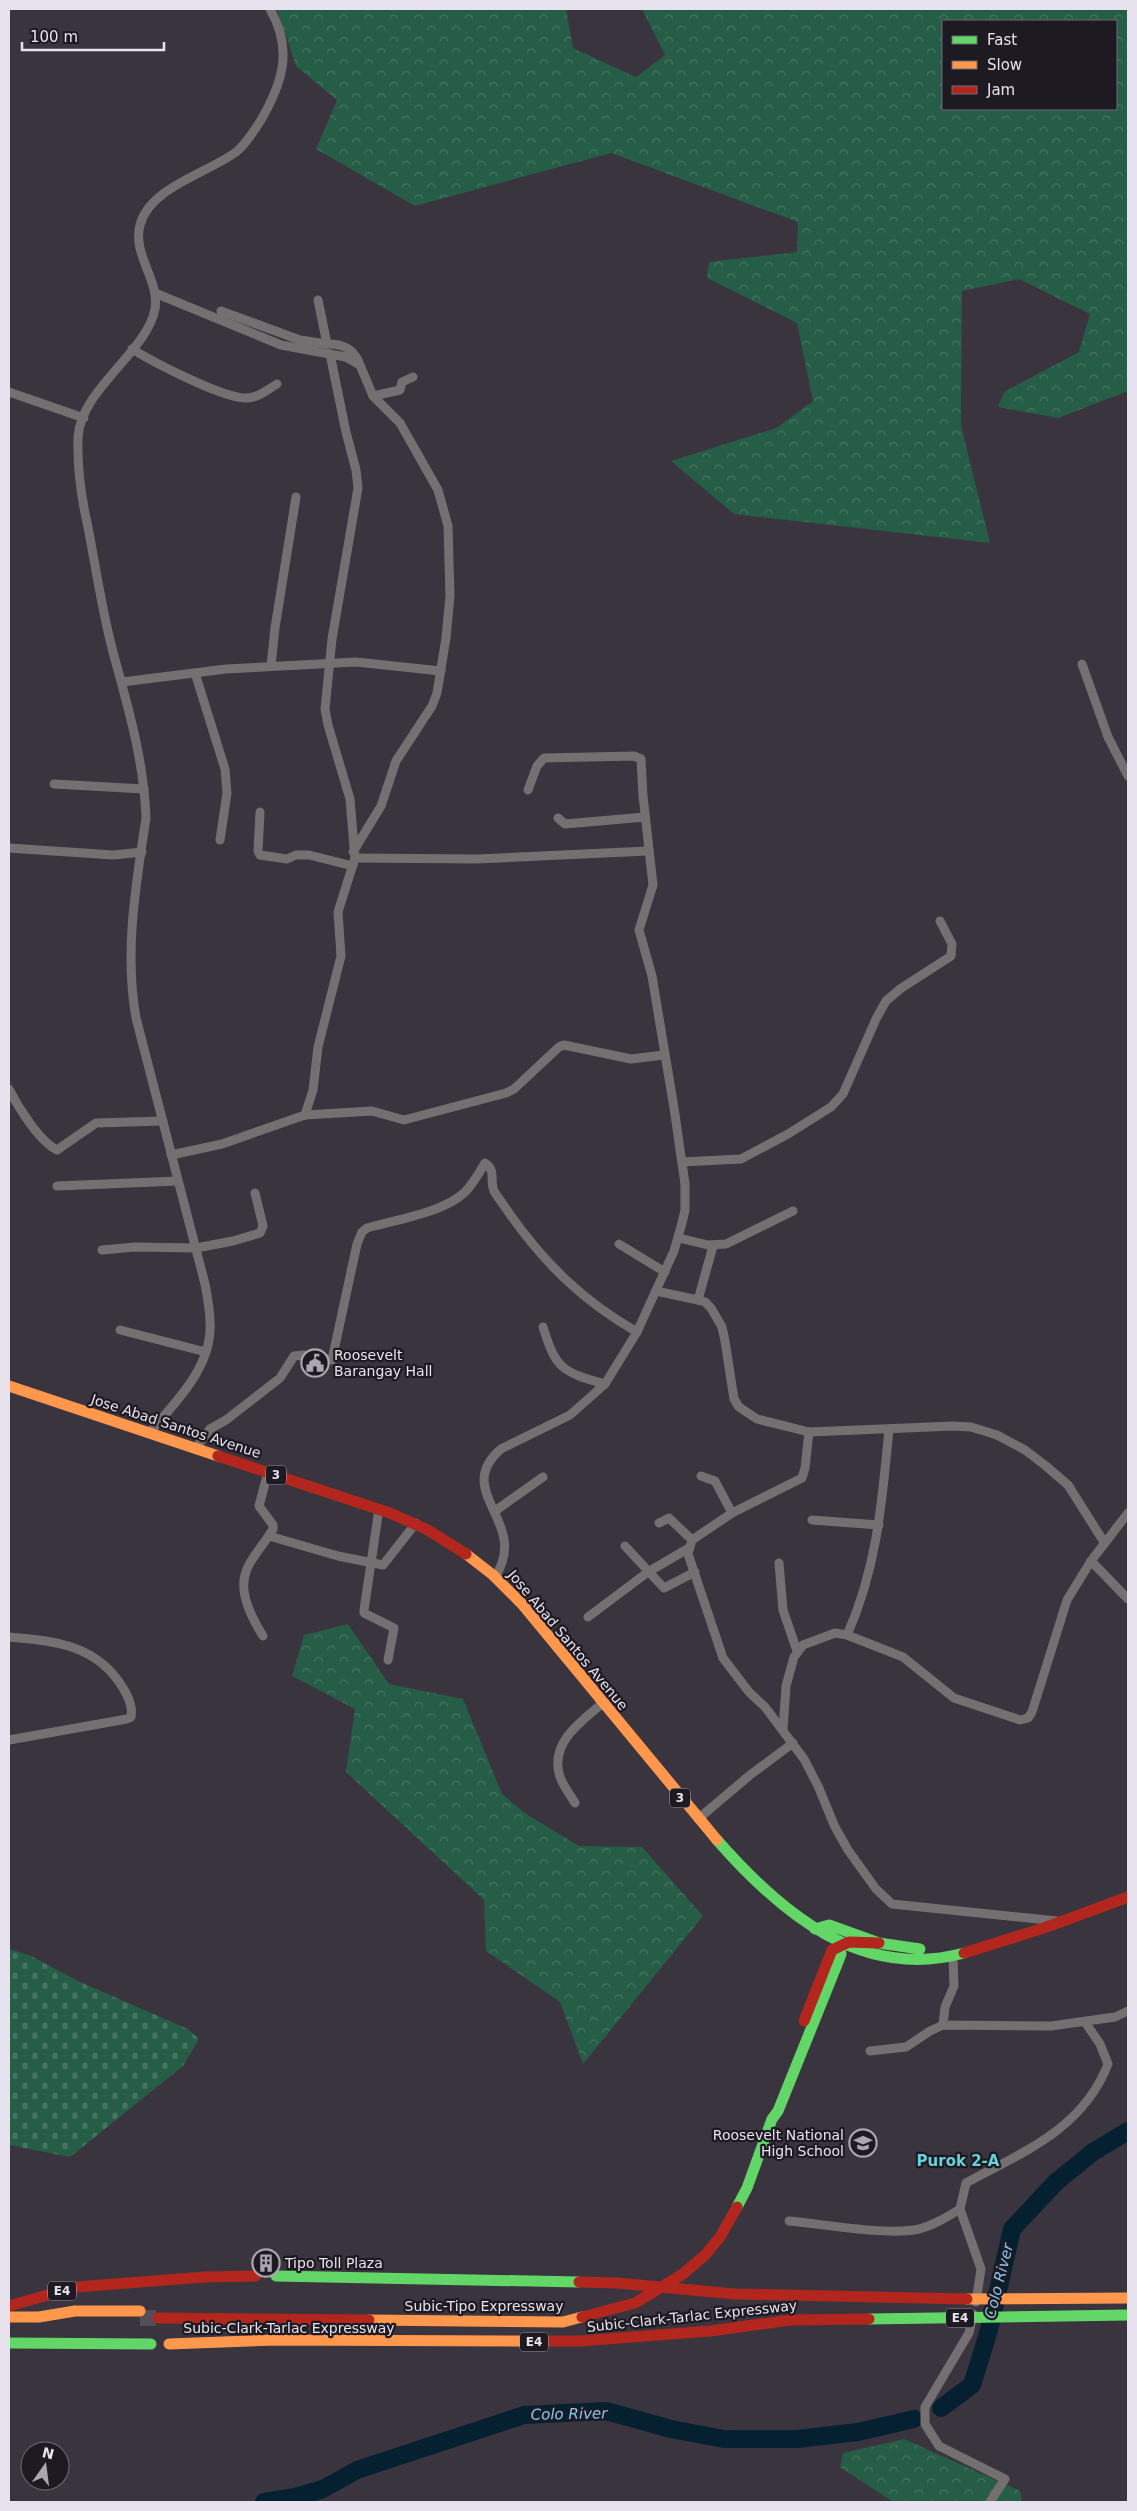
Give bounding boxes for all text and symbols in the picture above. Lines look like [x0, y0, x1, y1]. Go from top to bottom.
scale bar [22, 20, 165, 52]
legend [942, 20, 1117, 110]
text: 100 m [30, 28, 78, 46]
text: Fast [987, 31, 1017, 49]
text: Slow [987, 56, 1022, 74]
text: Jam [986, 81, 1015, 99]
place label: Roosevelt Barangay Hall [334, 1347, 432, 1379]
public building icon: Roosevelt Barangay Hall [300, 1348, 330, 1378]
street label: Jose Abad Santos Avenue [88, 1391, 263, 1461]
road number: 3 [266, 1466, 286, 1484]
street label: Jose Abad Santos Avenue [504, 1566, 631, 1713]
road number: 3 [670, 1789, 690, 1808]
place label: Roosevelt National High School [713, 2127, 844, 2159]
school or university icon: Roosevelt National High School [848, 2128, 878, 2158]
district label: Purok 2-A [917, 2152, 1000, 2170]
water label: Colo River [981, 2241, 1017, 2320]
building icon: Tipo Toll Plaza [251, 2248, 281, 2278]
place label: Tipo Toll Plaza [284, 2255, 383, 2271]
road number: E4 [48, 2282, 76, 2300]
street label: Subic-Clark-Tarlac Expressway [586, 2297, 798, 2335]
street label: Subic-Tipo Expressway [405, 2298, 563, 2314]
road number: E4 [946, 2308, 974, 2328]
street label: Subic-Clark-Tarlac Expressway [183, 2320, 395, 2336]
road number: E4 [520, 2332, 548, 2352]
water label: Colo River [531, 2404, 608, 2424]
north arrow [20, 2441, 70, 2491]
text: N [41, 2444, 56, 2463]

